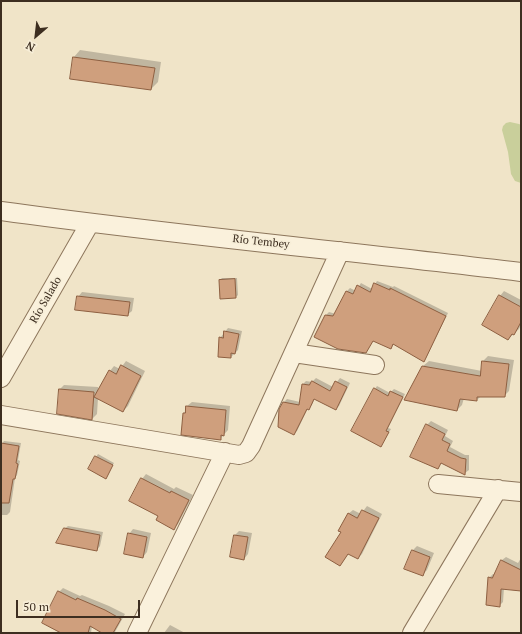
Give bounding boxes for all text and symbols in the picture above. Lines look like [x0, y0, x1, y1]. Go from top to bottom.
north arrow [16, 16, 56, 56]
text: N [23, 38, 37, 55]
street label: Río Tembey [232, 232, 290, 252]
street label: Río Salado [27, 274, 65, 326]
scale bar [18, 592, 142, 618]
text: 50 m [23, 599, 49, 614]

